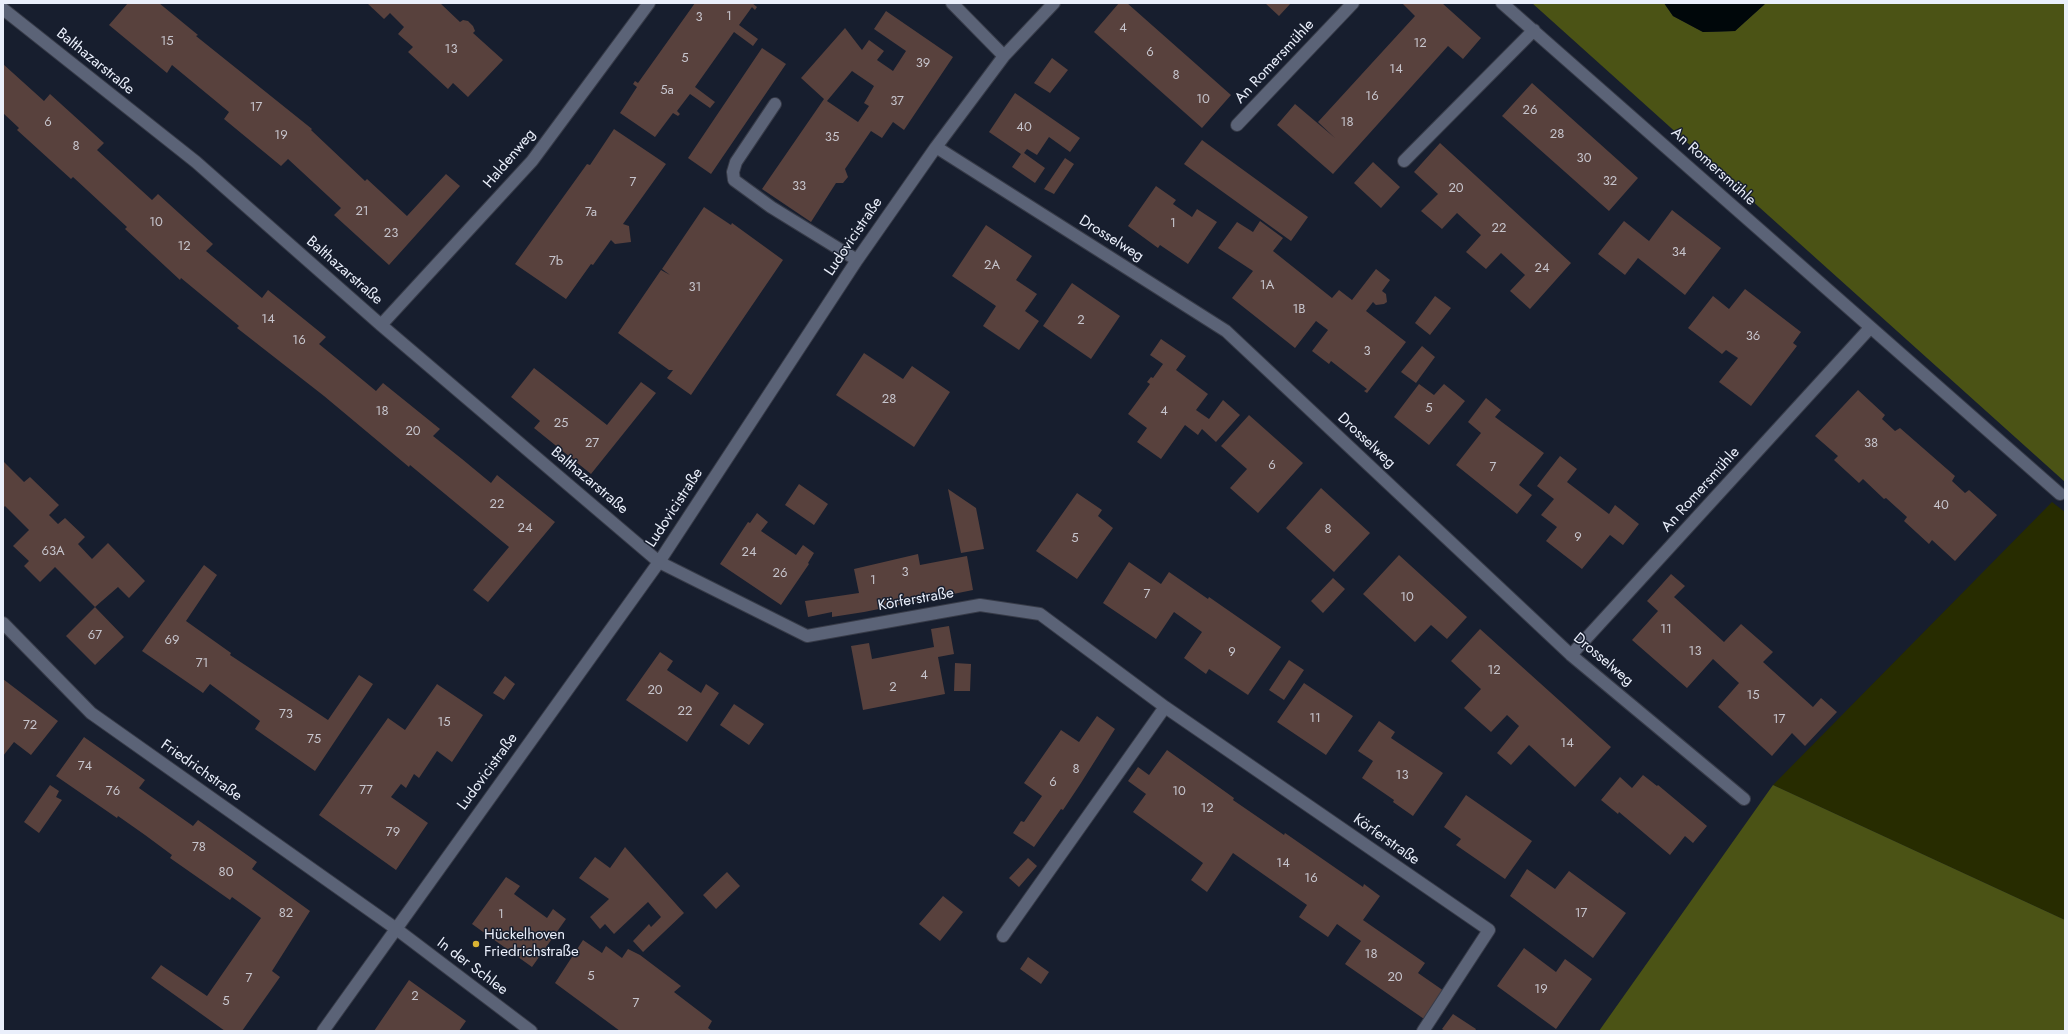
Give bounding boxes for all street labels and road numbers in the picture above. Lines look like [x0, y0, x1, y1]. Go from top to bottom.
street label: An Romersmühle [1232, 16, 1318, 108]
street label: Balthazarstraße [52, 25, 138, 99]
street label: An Romersmühle [1667, 124, 1759, 210]
street label: Haldenweg [480, 126, 540, 192]
street label: Ludovicistraße [821, 194, 887, 280]
street label: Drosselweg [1075, 212, 1147, 266]
street label: Balthazarstraße [302, 233, 386, 309]
street label: Drosselweg [1333, 410, 1399, 472]
street label: Balthazarstraße [547, 444, 631, 518]
street label: An Romersmühle [1658, 444, 1744, 536]
street label: Ludovicistraße [643, 465, 707, 551]
street label: Körferstraße [877, 584, 955, 616]
street label: Drosselweg [1569, 630, 1637, 690]
street label: Ludovicistraße [454, 730, 522, 814]
street label: Friedrichstraße [157, 736, 245, 806]
street label: Körferstraße [1349, 811, 1423, 869]
street label: In der Schlee [433, 934, 511, 1000]

